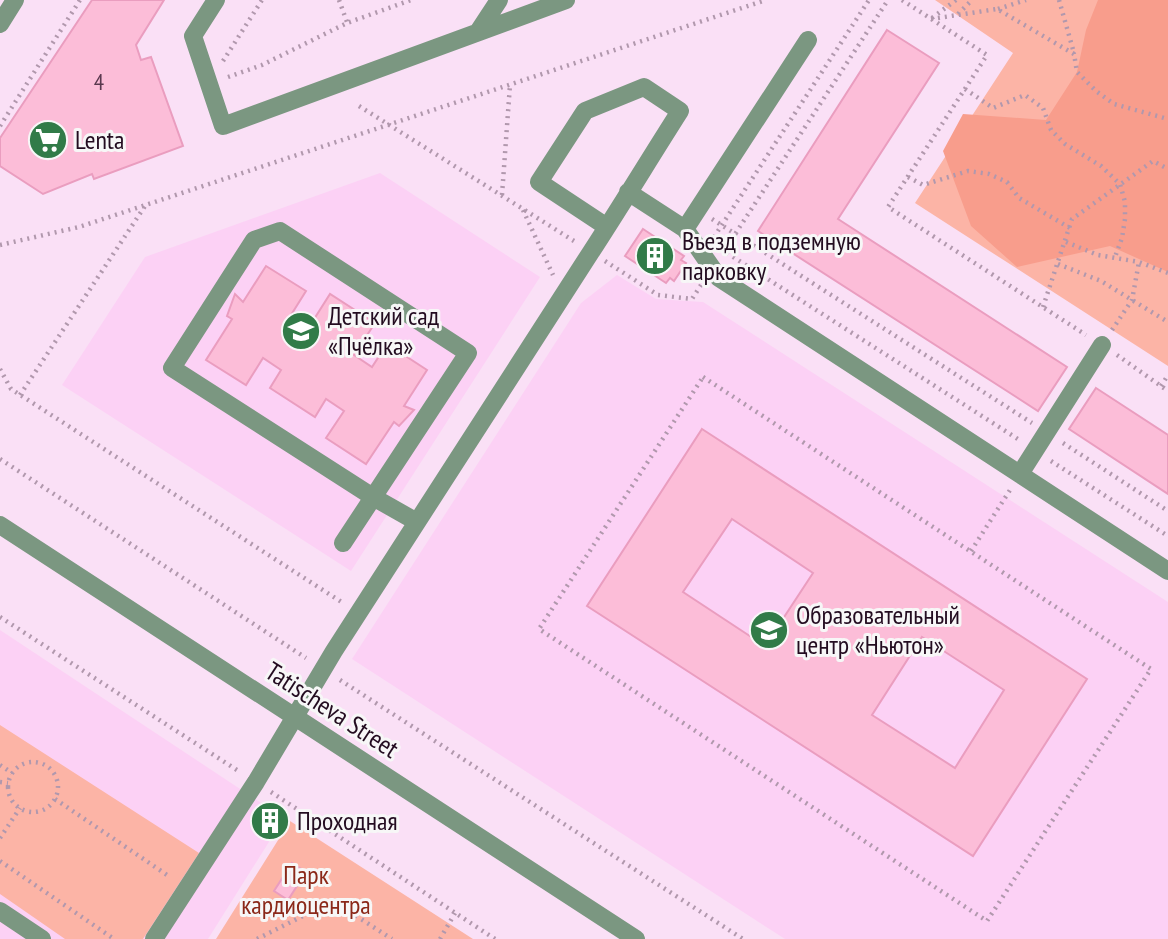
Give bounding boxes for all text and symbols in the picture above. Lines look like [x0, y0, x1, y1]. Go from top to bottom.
house number: 4 [94, 67, 104, 96]
supermarket icon: Lenta [27, 119, 69, 161]
place label: Lenta [75, 123, 124, 156]
place label: Въезд в подземную парковку [682, 224, 861, 287]
building icon: Въезд в подземную парковку [634, 235, 676, 277]
place label: Детский сад «Пчёлка» [328, 299, 439, 362]
school or university icon: Детский сад «Пчёлка» [280, 310, 322, 352]
place label: Образовательный центр «Ньютон» [796, 598, 960, 661]
school or university icon: Образовательный центр «Ньютон» [748, 609, 790, 651]
street label: Tatischeva Street [259, 654, 405, 765]
building icon: Проходная [249, 800, 291, 842]
place label: Проходная [297, 804, 398, 837]
park label: Парк кардиоцентра [241, 858, 371, 921]

